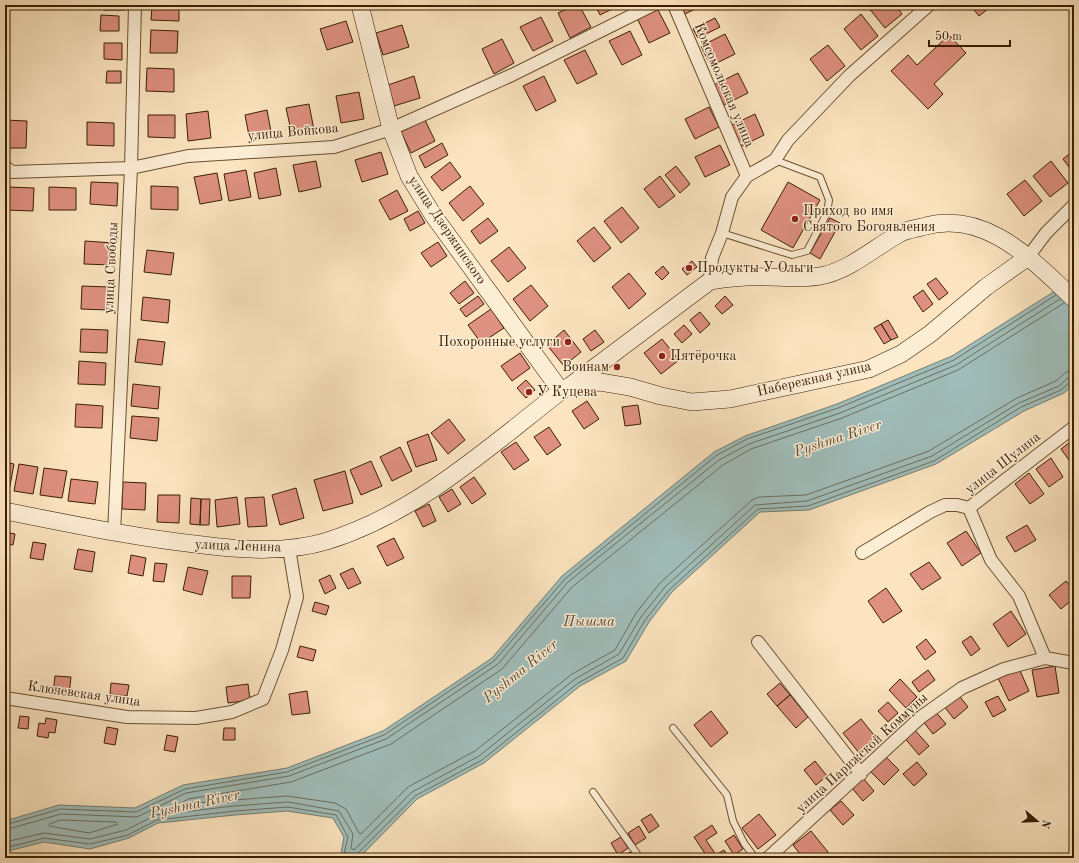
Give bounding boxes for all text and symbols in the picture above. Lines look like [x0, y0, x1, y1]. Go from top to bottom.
street label: Комсомольская улица [691, 21, 757, 149]
scale bar [929, 22, 1010, 48]
text: 50 m [935, 30, 962, 43]
street label: улица Войкова [247, 121, 339, 143]
street label: улица Дзержинского [406, 173, 488, 287]
place label: Приход во имя Святого Богоявления [803, 204, 935, 234]
marker: Приход во имя Святого Богоявления [790, 214, 800, 224]
street label: улица Свободы [102, 222, 120, 314]
place label: Продукты У Ольги [697, 261, 813, 275]
marker: Продукты У Ольги [684, 263, 694, 273]
place label: Похоронные услуги [438, 335, 560, 349]
marker: Похоронные услуги [563, 337, 573, 347]
place label: Пятёрочка [670, 349, 737, 363]
marker: Пятёрочка [657, 351, 667, 361]
street label: Набережная улица [756, 359, 872, 399]
place label: Воинам [562, 360, 609, 374]
marker: Воинам [612, 362, 622, 372]
place label: У Куцева [537, 385, 597, 399]
marker: У Куцева [524, 387, 534, 397]
water label: Pyshma River [791, 418, 884, 461]
street label: улица Шулина [963, 429, 1043, 497]
street label: улица Ленина [194, 537, 282, 555]
water label: Пышма [562, 615, 615, 630]
water label: Pyshma River [480, 637, 562, 707]
street label: Ключевская улица [27, 679, 141, 709]
street label: улица Парижской Коммуны [794, 690, 930, 816]
water label: Pyshma River [148, 788, 242, 822]
north arrow [1017, 801, 1057, 841]
text: N [1038, 818, 1052, 830]

